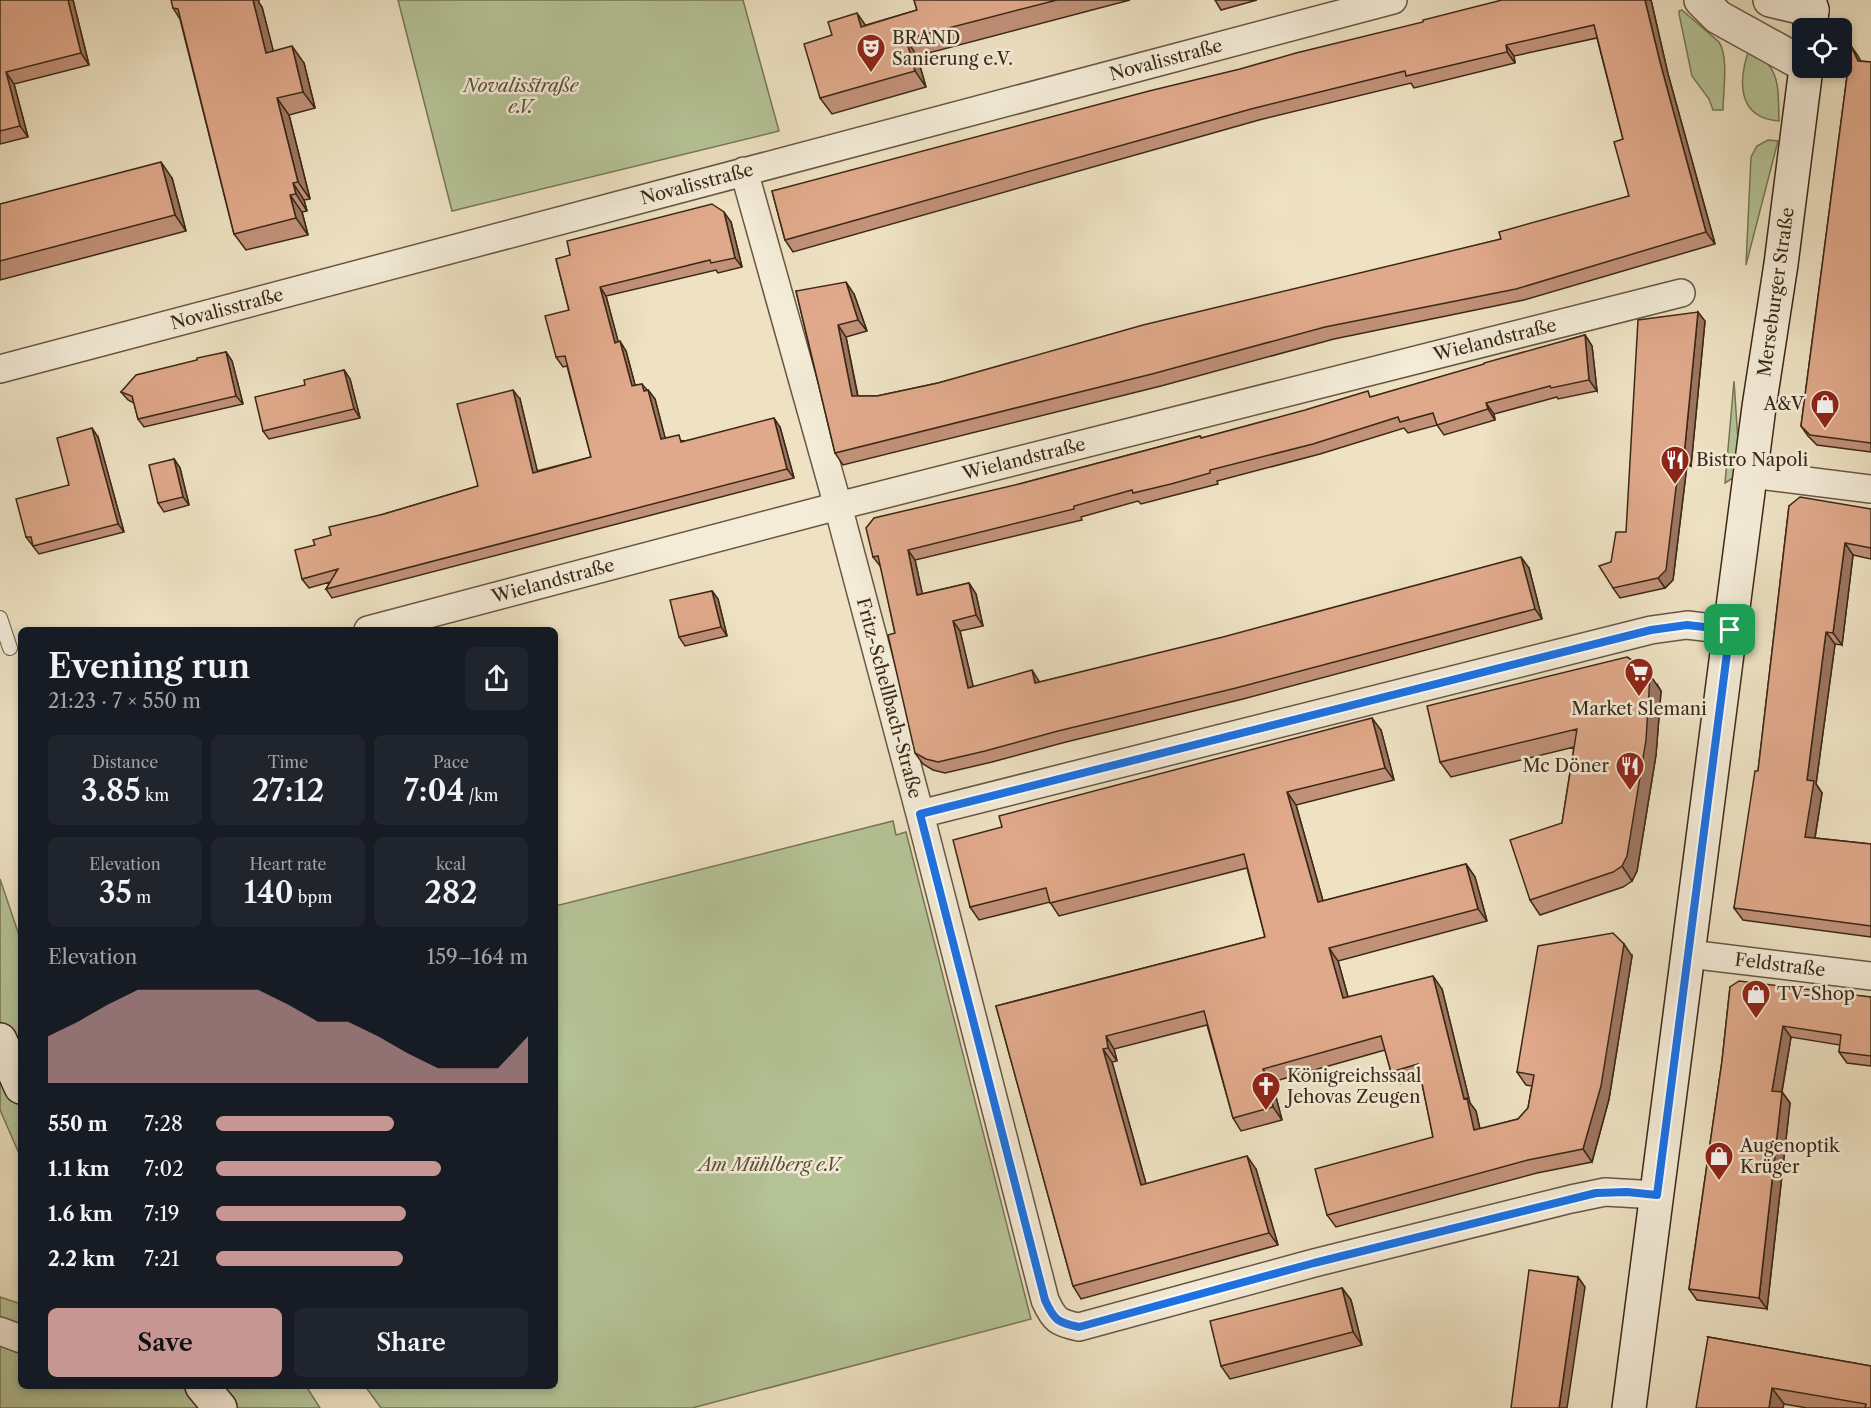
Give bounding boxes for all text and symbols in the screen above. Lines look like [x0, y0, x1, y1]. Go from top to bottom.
map controls [1792, 18, 1852, 78]
button: locate [1792, 18, 1852, 78]
place label: BRAND Sanierung e.V. [892, 27, 1013, 70]
theatre icon: BRAND Sanierung e.V. [855, 32, 887, 74]
street label: Novalisstraße [1107, 34, 1225, 86]
park label: Novalisstraße e.V. [461, 75, 580, 118]
street label: Novalisstraße [638, 158, 756, 210]
street label: Merseburger Straße [1753, 206, 1799, 378]
street label: Novalisstraße [168, 283, 286, 335]
street label: Wielandstraße [1430, 314, 1559, 366]
shop icon: A&V [1809, 388, 1841, 430]
place label: A&V [1763, 393, 1805, 415]
street label: Wielandstraße [959, 433, 1088, 485]
restaurant icon: Bistro Napoli [1659, 444, 1691, 486]
place label: Bistro Napoli [1696, 449, 1809, 471]
street label: Wielandstraße [488, 554, 617, 608]
street label: Fritz-Schellbach-Straße [852, 595, 926, 801]
pin [1704, 604, 1755, 655]
icon: arrive [1713, 613, 1746, 646]
text: Evening run [48, 646, 250, 687]
button: share [465, 647, 528, 710]
supermarket icon: Market Slemani [1623, 656, 1655, 698]
text: 21:23 · 7 × 550 m [48, 689, 201, 713]
place label: Market Slemani [1571, 698, 1707, 720]
restaurant icon: Mc Döner [1614, 750, 1646, 792]
text: Distance [92, 752, 158, 772]
text: Time [268, 752, 308, 772]
text: Pace [433, 752, 469, 772]
place label: Mc Döner [1522, 755, 1609, 777]
text: 3.85 [81, 772, 141, 809]
text: 27:12 [252, 772, 324, 809]
text: 7:04 [404, 772, 464, 809]
text: km [141, 785, 169, 805]
text: /km [464, 785, 499, 805]
text: Elevation [89, 854, 161, 874]
text: Heart rate [249, 854, 327, 874]
text: kcal [436, 854, 466, 874]
text: 35 [99, 874, 132, 911]
text: 140 [244, 874, 294, 911]
text: 282 [424, 874, 478, 911]
text: m [132, 887, 151, 907]
text: bpm [294, 887, 332, 907]
text: Elevation [48, 945, 137, 969]
text: 159–164 m [427, 945, 528, 969]
street label: Feldstraße [1733, 949, 1827, 981]
shop icon: TV-Shop [1740, 978, 1772, 1020]
place label: TV-Shop [1777, 983, 1855, 1005]
place label: Königreichssaal Jehovas Zeugen [1284, 1065, 1421, 1108]
church icon: Königreichssaal Jehovas Zeugen [1250, 1070, 1282, 1112]
text: 550 m [48, 1112, 108, 1136]
text: 7:28 [144, 1112, 183, 1136]
place label: Augenoptik Krüger [1739, 1135, 1841, 1178]
shop icon: Augenoptik Krüger [1703, 1140, 1735, 1182]
park label: Am Mühlberg e.V. [696, 1154, 844, 1176]
text: 1.1 km [48, 1157, 110, 1181]
text: 7:02 [144, 1157, 184, 1181]
text: 1.6 km [48, 1202, 113, 1226]
text: 7:19 [144, 1202, 180, 1226]
text: 2.2 km [48, 1247, 115, 1271]
text: 7:21 [144, 1247, 179, 1271]
button: Save [48, 1308, 282, 1377]
button: Share [294, 1308, 528, 1377]

